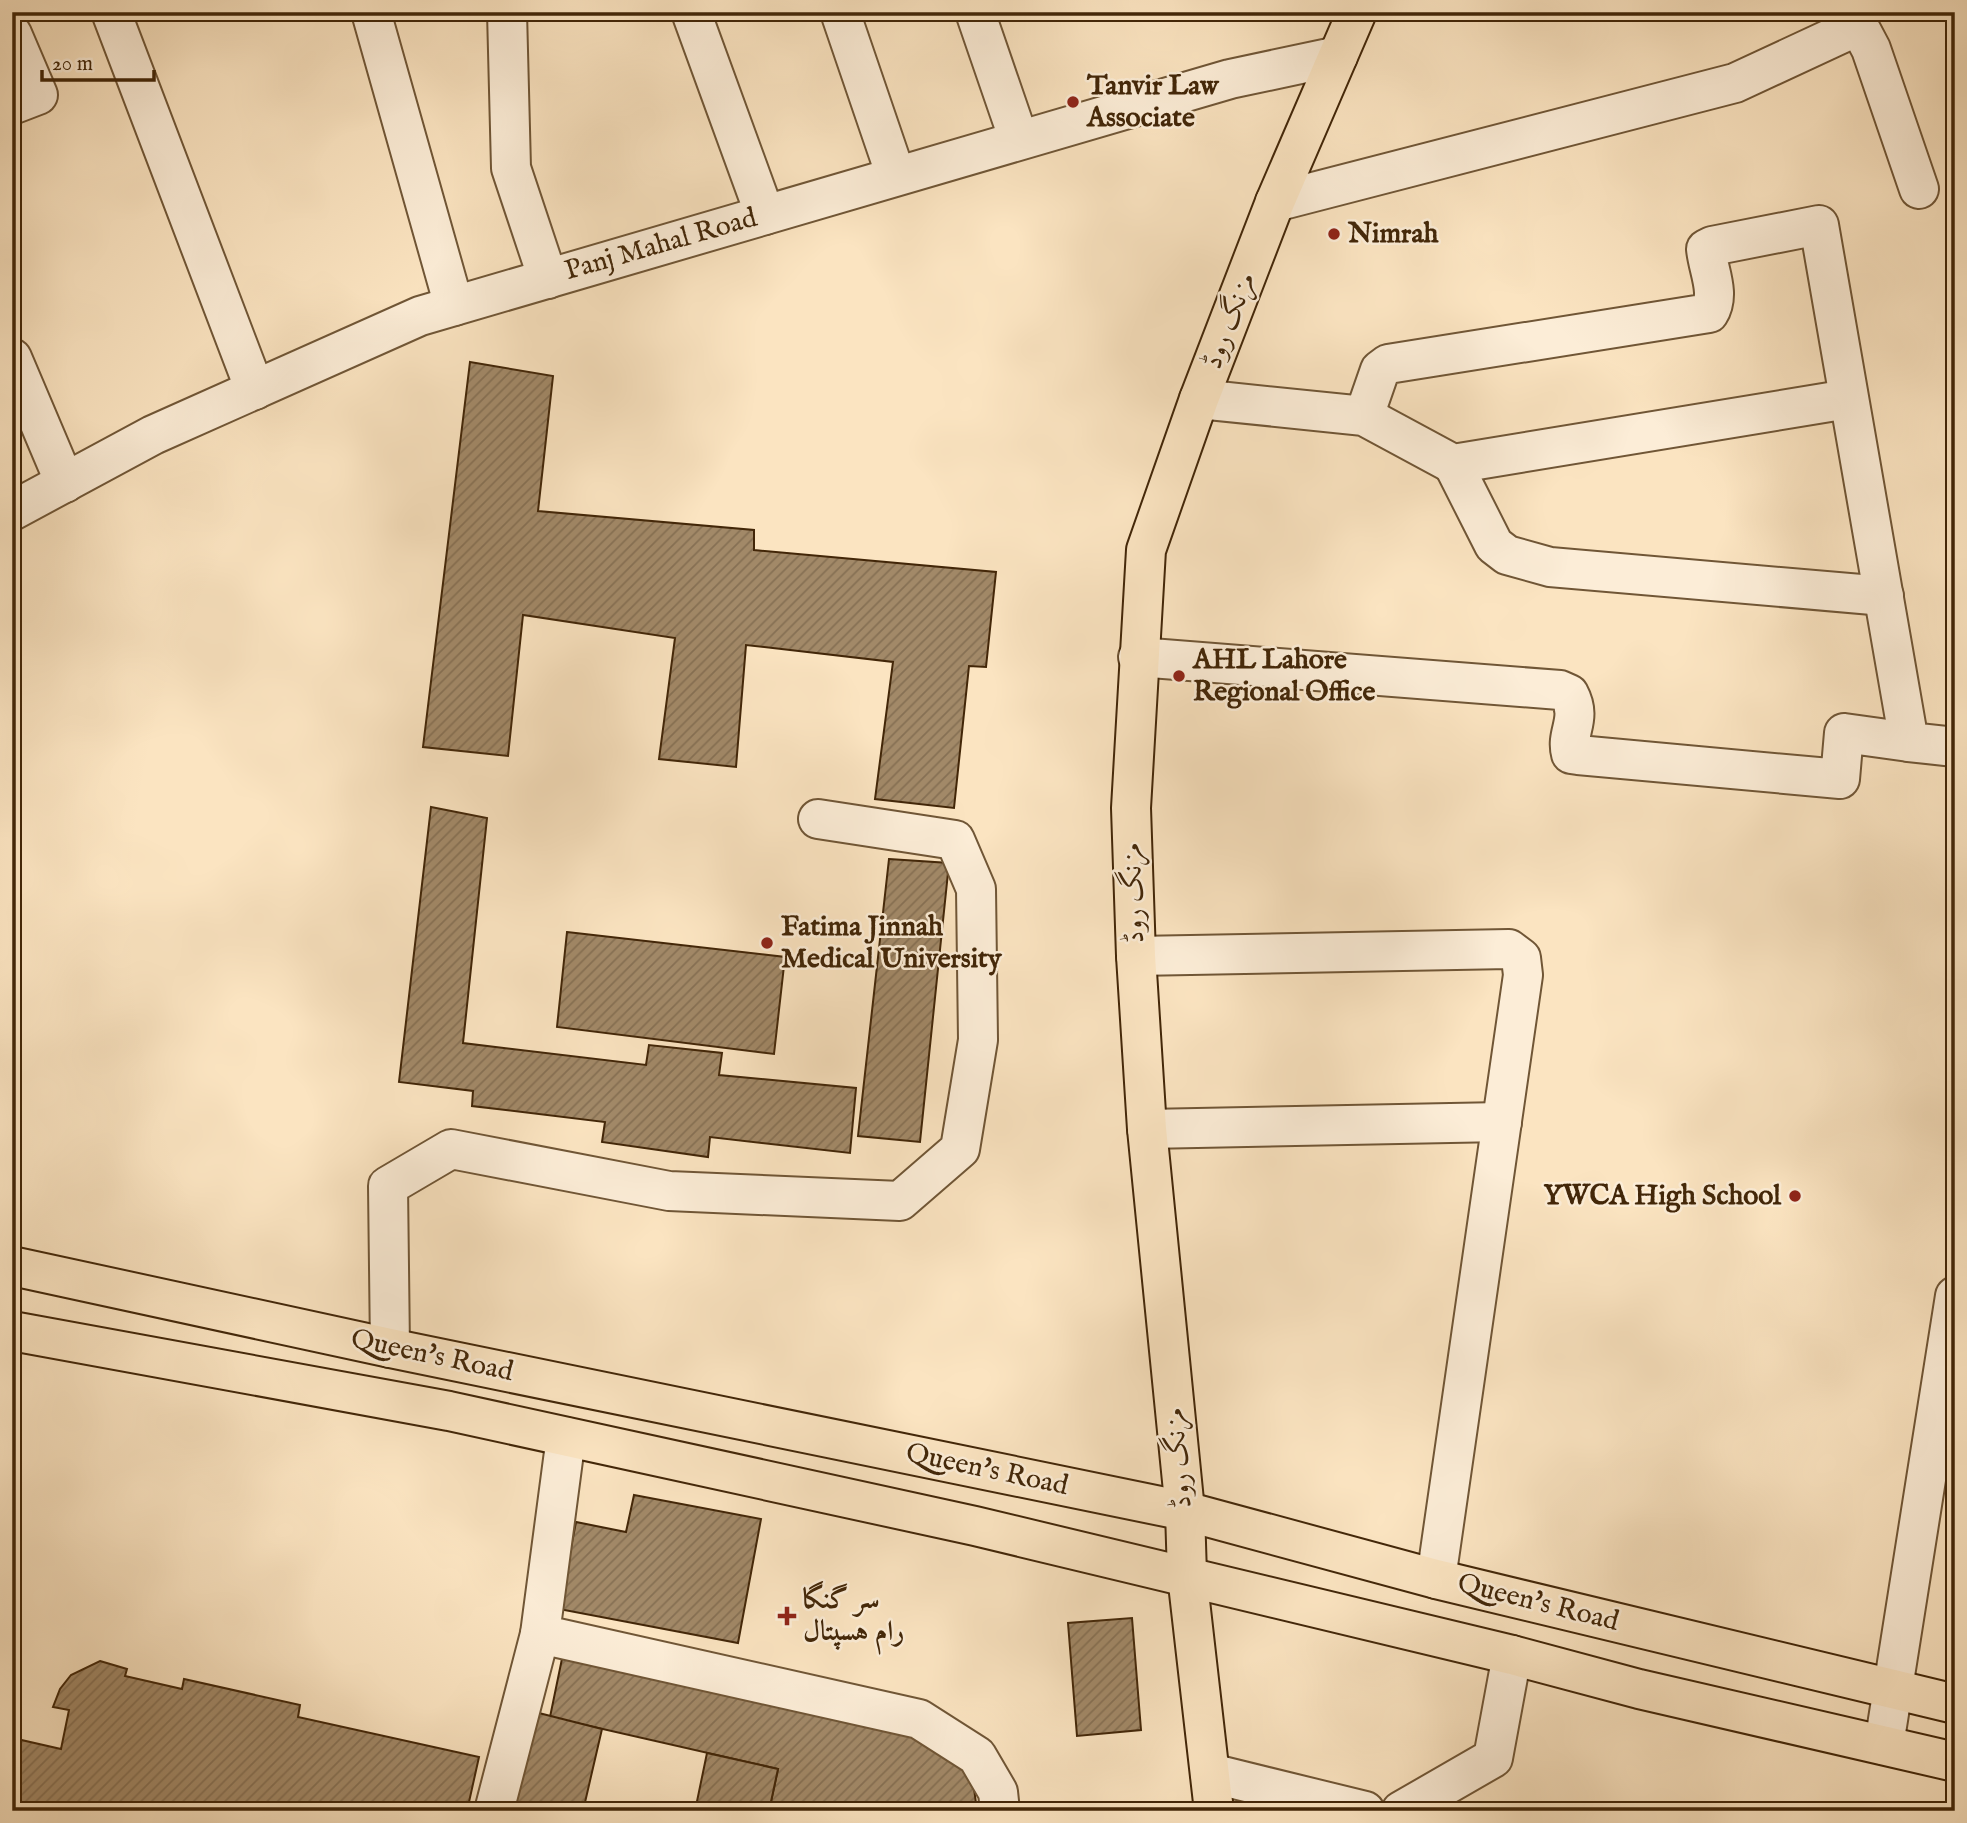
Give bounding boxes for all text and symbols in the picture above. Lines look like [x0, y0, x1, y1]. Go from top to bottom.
scale bar [42, 38, 154, 82]
text: 20 m [52, 51, 93, 78]
place label: Tanvir Law Associate [1086, 69, 1220, 136]
marker: Tanvir Law Associate [1065, 94, 1081, 110]
street label: Panj Mahal Road [561, 201, 761, 289]
place label: Nimrah [1347, 217, 1439, 252]
marker: Nimrah [1326, 226, 1342, 242]
street label: مزنگ روڈ [1194, 267, 1264, 374]
place label: AHL Lahore Regional Office [1192, 643, 1375, 710]
marker: AHL Lahore Regional Office [1171, 668, 1187, 684]
street label: مزنگ روڈ [1113, 842, 1153, 944]
place label: Fatima Jinnah Medical University [781, 910, 1003, 977]
marker: Fatima Jinnah Medical University [759, 935, 775, 951]
place label: YWCA High School [1544, 1179, 1782, 1214]
marker: YWCA High School [1787, 1188, 1803, 1204]
street label: Queen's Road [348, 1322, 516, 1390]
street label: مزنگ روڈ [1155, 1406, 1201, 1510]
street label: Queen's Road [903, 1436, 1071, 1504]
street label: Queen's Road [1454, 1566, 1622, 1640]
place label: سر گنگا رام ہسپتال [803, 1580, 905, 1655]
marker: سر گنگا رام ہسپتال [777, 1606, 797, 1626]

